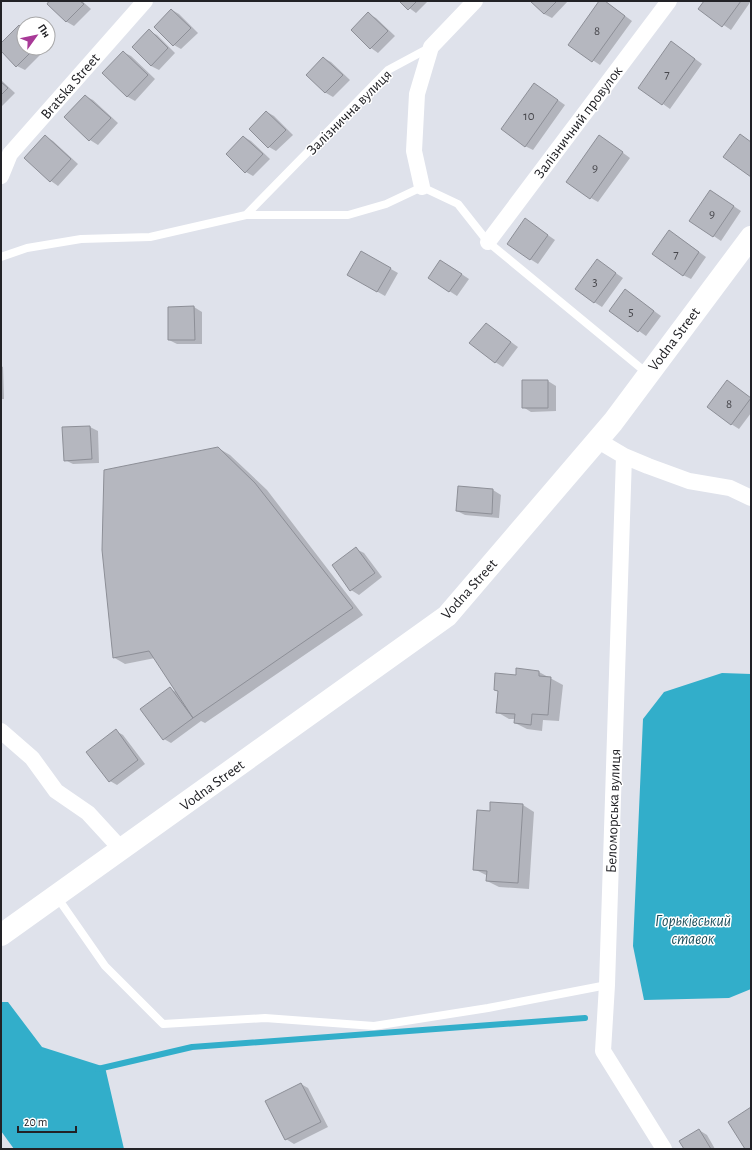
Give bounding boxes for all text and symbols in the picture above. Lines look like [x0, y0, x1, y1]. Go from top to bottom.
north arrow [16, 16, 56, 56]
text: Пн [36, 22, 52, 39]
house number: 8 [594, 25, 600, 38]
street label: Bratska Street [38, 51, 103, 122]
street label: Залізничний провулок [531, 63, 625, 181]
street label: Залізнична вулиця [304, 67, 395, 158]
house number: 7 [664, 68, 670, 81]
house number: 10 [523, 110, 535, 123]
house number: 9 [592, 162, 598, 175]
house number: 9 [709, 208, 715, 221]
house number: 7 [673, 248, 679, 261]
house number: 3 [592, 276, 598, 289]
street label: Vodna Street [646, 305, 703, 374]
house number: 5 [628, 306, 634, 319]
house number: 8 [726, 398, 732, 411]
street label: Vodna Street [439, 556, 500, 622]
street label: Беломорська вулиця [604, 749, 623, 873]
street label: Vodna Street [177, 757, 247, 814]
water label: Горьківський ставок [655, 913, 731, 947]
scale bar [18, 1108, 76, 1134]
text: 20 m [24, 1116, 47, 1128]

